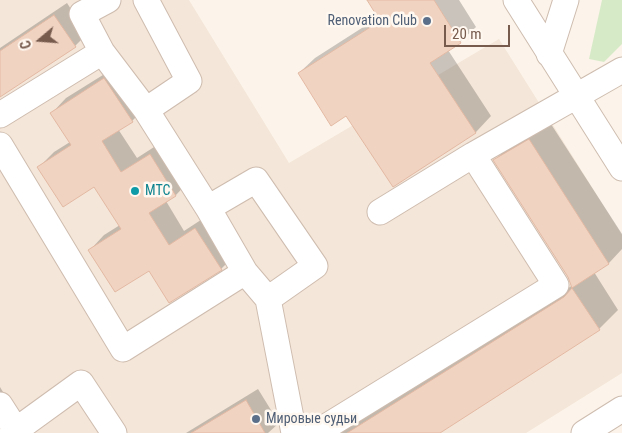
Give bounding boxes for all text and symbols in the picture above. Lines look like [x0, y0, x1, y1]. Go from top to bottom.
place label: Renovation Club [328, 13, 417, 29]
north arrow [15, 15, 65, 65]
marker: Renovation Club [421, 15, 433, 27]
scale bar [447, 15, 513, 47]
text: 20 m [452, 25, 482, 43]
text: С [17, 38, 35, 51]
place label: МТС [145, 183, 170, 199]
marker: МТС [129, 185, 141, 197]
place label: Мировые судьи [266, 411, 357, 427]
marker: Мировые судьи [250, 413, 262, 425]

